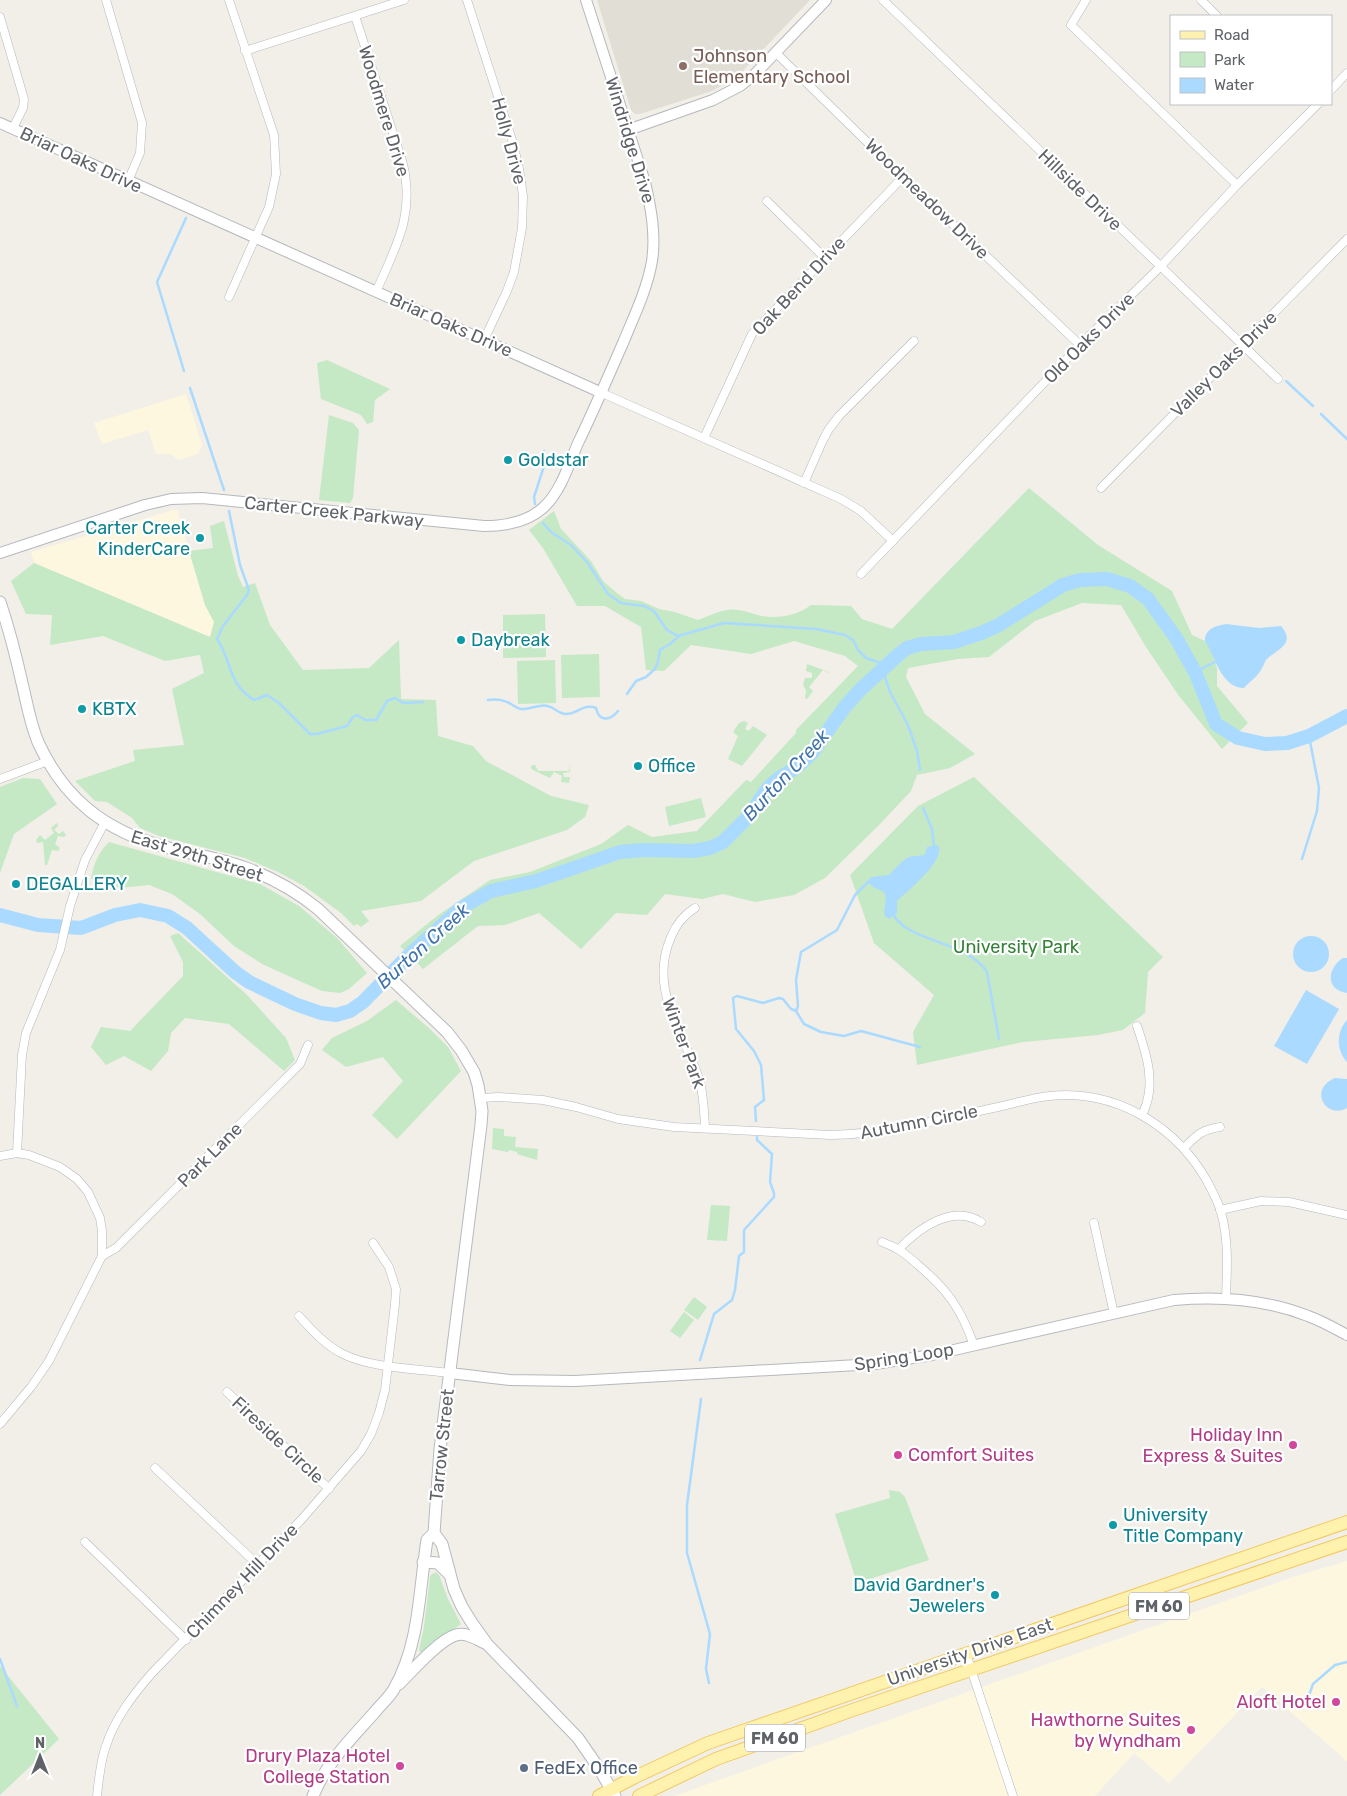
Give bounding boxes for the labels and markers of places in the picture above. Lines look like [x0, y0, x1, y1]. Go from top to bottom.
place label: Johnson Elementary School [693, 45, 850, 88]
marker: Johnson Elementary School [677, 60, 689, 72]
place label: Goldstar [518, 449, 589, 471]
marker: Goldstar [502, 454, 514, 466]
place label: Carter Creek KinderCare [85, 517, 191, 560]
marker: Carter Creek KinderCare [194, 532, 206, 544]
place label: Daybreak [471, 629, 550, 651]
marker: Daybreak [455, 634, 467, 646]
place label: KBTX [92, 698, 136, 720]
marker: KBTX [76, 703, 88, 715]
place label: Office [648, 755, 696, 777]
marker: Office [632, 760, 644, 772]
place label: DEGALLERY [26, 873, 128, 895]
marker: DEGALLERY [10, 878, 22, 890]
place label: Holiday Inn Express & Suites [1143, 1424, 1283, 1467]
marker: Holiday Inn Express & Suites [1287, 1439, 1299, 1451]
place label: Comfort Suites [908, 1444, 1034, 1466]
marker: Comfort Suites [892, 1449, 904, 1461]
place label: University Title Company [1123, 1504, 1243, 1547]
marker: University Title Company [1107, 1519, 1119, 1531]
place label: David Gardner's Jewelers [853, 1574, 985, 1617]
marker: David Gardner's Jewelers [989, 1589, 1001, 1601]
place label: Aloft Hotel [1236, 1691, 1326, 1713]
marker: Aloft Hotel [1330, 1696, 1342, 1708]
place label: Hawthorne Suites by Wyndham [1031, 1709, 1181, 1752]
marker: Hawthorne Suites by Wyndham [1185, 1724, 1197, 1736]
place label: Drury Plaza Hotel College Station [245, 1745, 390, 1788]
place label: FedEx Office [534, 1757, 638, 1779]
marker: Drury Plaza Hotel College Station [394, 1760, 406, 1772]
marker: FedEx Office [518, 1762, 530, 1774]

